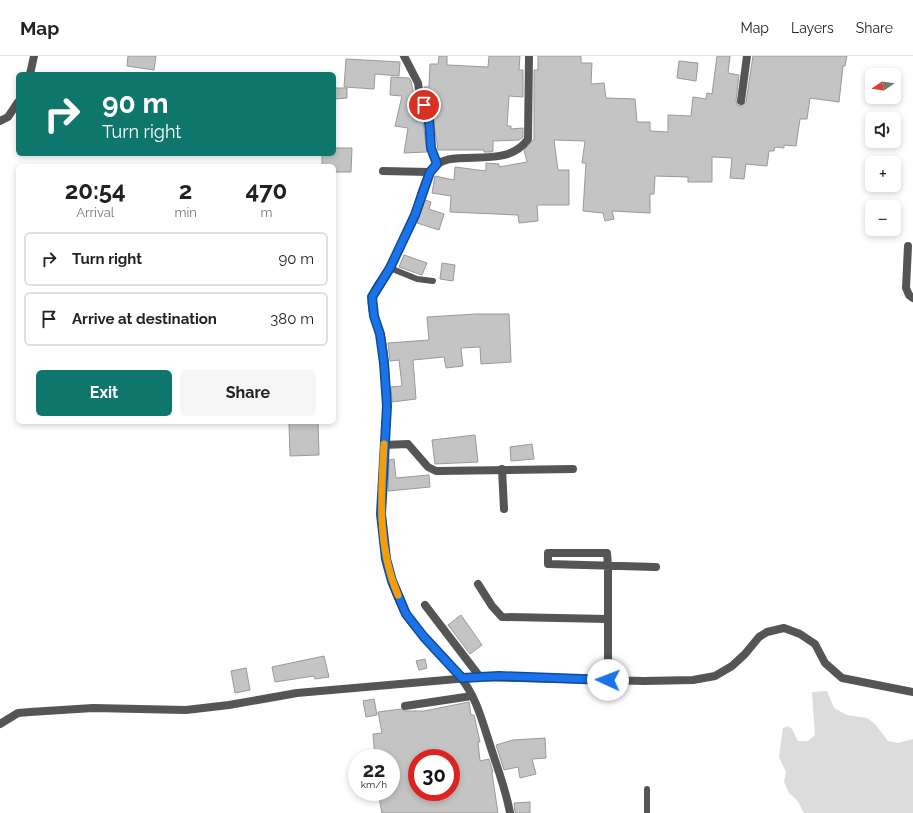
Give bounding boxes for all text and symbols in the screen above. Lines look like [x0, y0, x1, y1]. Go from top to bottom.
text: Map [20, 17, 59, 39]
text: Map [741, 20, 769, 36]
text: Layers [791, 20, 834, 36]
text: Share [856, 20, 893, 36]
north arrow [865, 68, 901, 104]
map controls [865, 68, 901, 236]
text: 90 m [102, 87, 168, 120]
icon: right [36, 88, 88, 140]
pin [407, 88, 441, 122]
icon: arrive [413, 94, 435, 116]
button: sound [865, 112, 901, 148]
text: Turn right [102, 121, 181, 142]
button: + [865, 156, 901, 192]
text: 20:54 [65, 176, 126, 205]
text: 2 [179, 176, 192, 205]
text: 470 [245, 176, 287, 205]
button: − [865, 200, 901, 236]
text: Arrival [76, 205, 114, 220]
text: min [174, 205, 197, 220]
text: m [260, 205, 272, 220]
icon: right [38, 248, 60, 270]
text: Turn right [72, 250, 142, 268]
text: 90 m [278, 250, 314, 268]
icon: arrive [38, 308, 60, 330]
text: Arrive at destination [72, 310, 217, 328]
text: 380 m [270, 310, 314, 328]
button: Exit [36, 370, 172, 416]
button: Share [180, 370, 316, 416]
position arrow [587, 659, 629, 701]
speed limit sign: 30 [408, 749, 460, 801]
text: 22 [363, 758, 385, 782]
text: km/h [361, 779, 387, 790]

